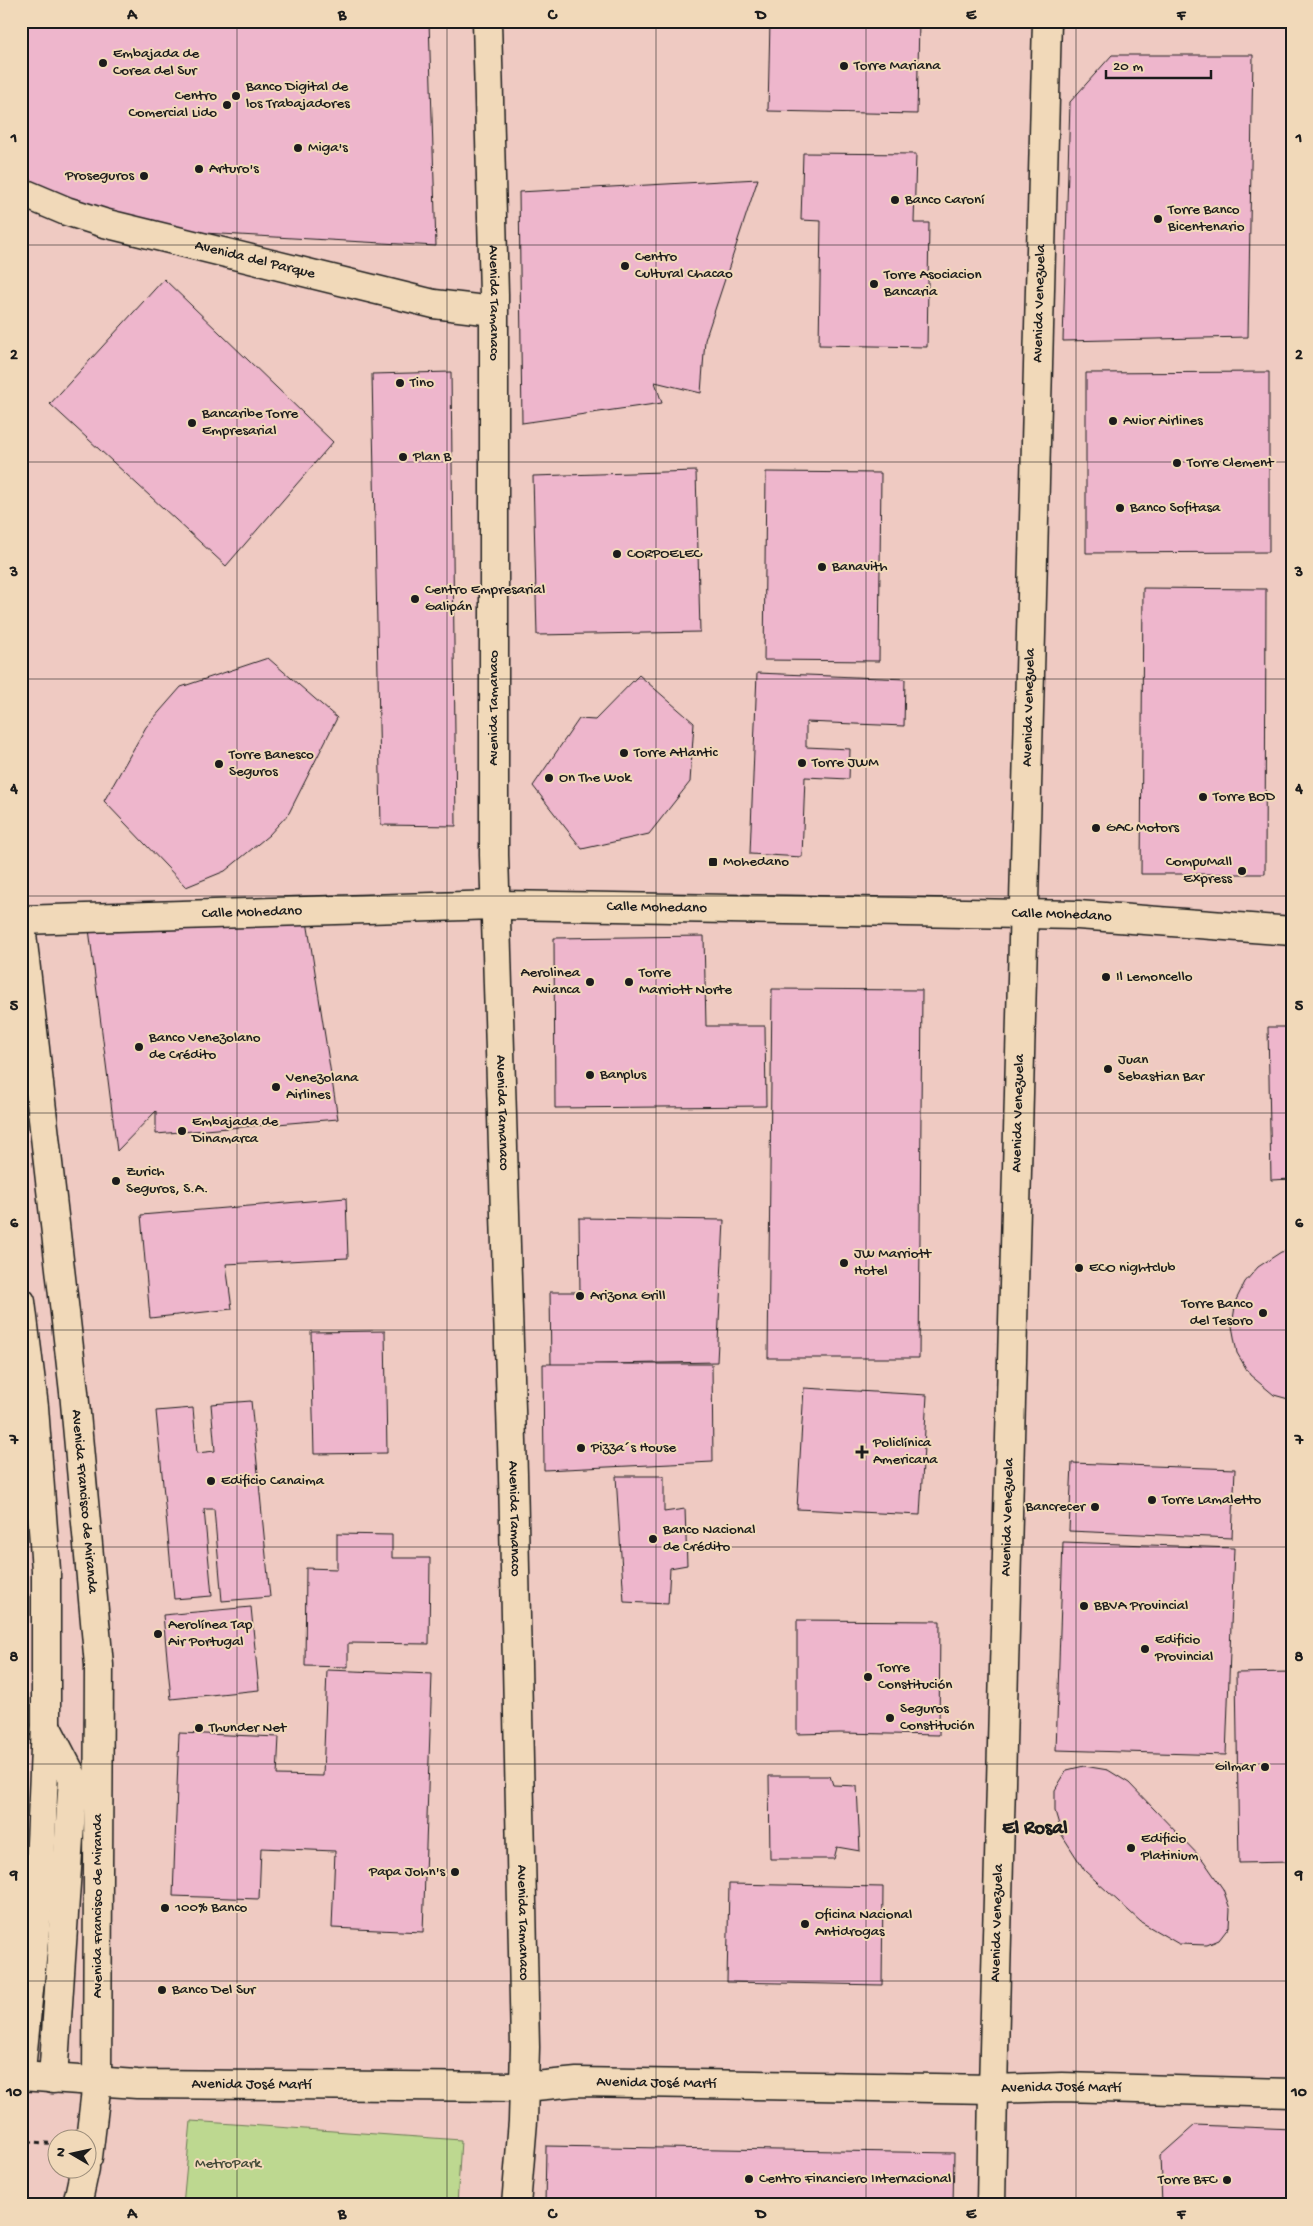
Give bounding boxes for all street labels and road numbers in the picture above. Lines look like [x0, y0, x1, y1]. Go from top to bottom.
street label: Avenida del Parque [193, 237, 317, 284]
street label: Avenida Venezuela [1029, 244, 1050, 363]
street label: Avenida Tamanaco [484, 245, 503, 361]
street label: Avenida Venezuela [1019, 647, 1040, 767]
street label: Avenida Tamanaco [485, 650, 503, 766]
street label: Calle Mohedano [606, 898, 707, 918]
street label: Calle Mohedano [201, 902, 303, 923]
street label: Calle Mohedano [1011, 905, 1113, 927]
street label: Avenida Venezuela [1008, 1053, 1029, 1173]
street label: Avenida Tamanaco [491, 1055, 513, 1171]
street label: Avenida Francisco de Miranda [67, 1409, 101, 1595]
street label: Avenida Venezuela [997, 1457, 1018, 1577]
street label: Avenida Tamanaco [504, 1460, 524, 1577]
street label: Avenida Francisco de Miranda [89, 1813, 107, 1998]
street label: Avenida Venezuela [987, 1863, 1008, 1982]
street label: Avenida Tamanaco [512, 1864, 533, 1981]
street label: Avenida José Martí [596, 2073, 718, 2093]
street label: Avenida José Martí [191, 2075, 313, 2094]
street label: Avenida José Martí [1001, 2078, 1123, 2098]

